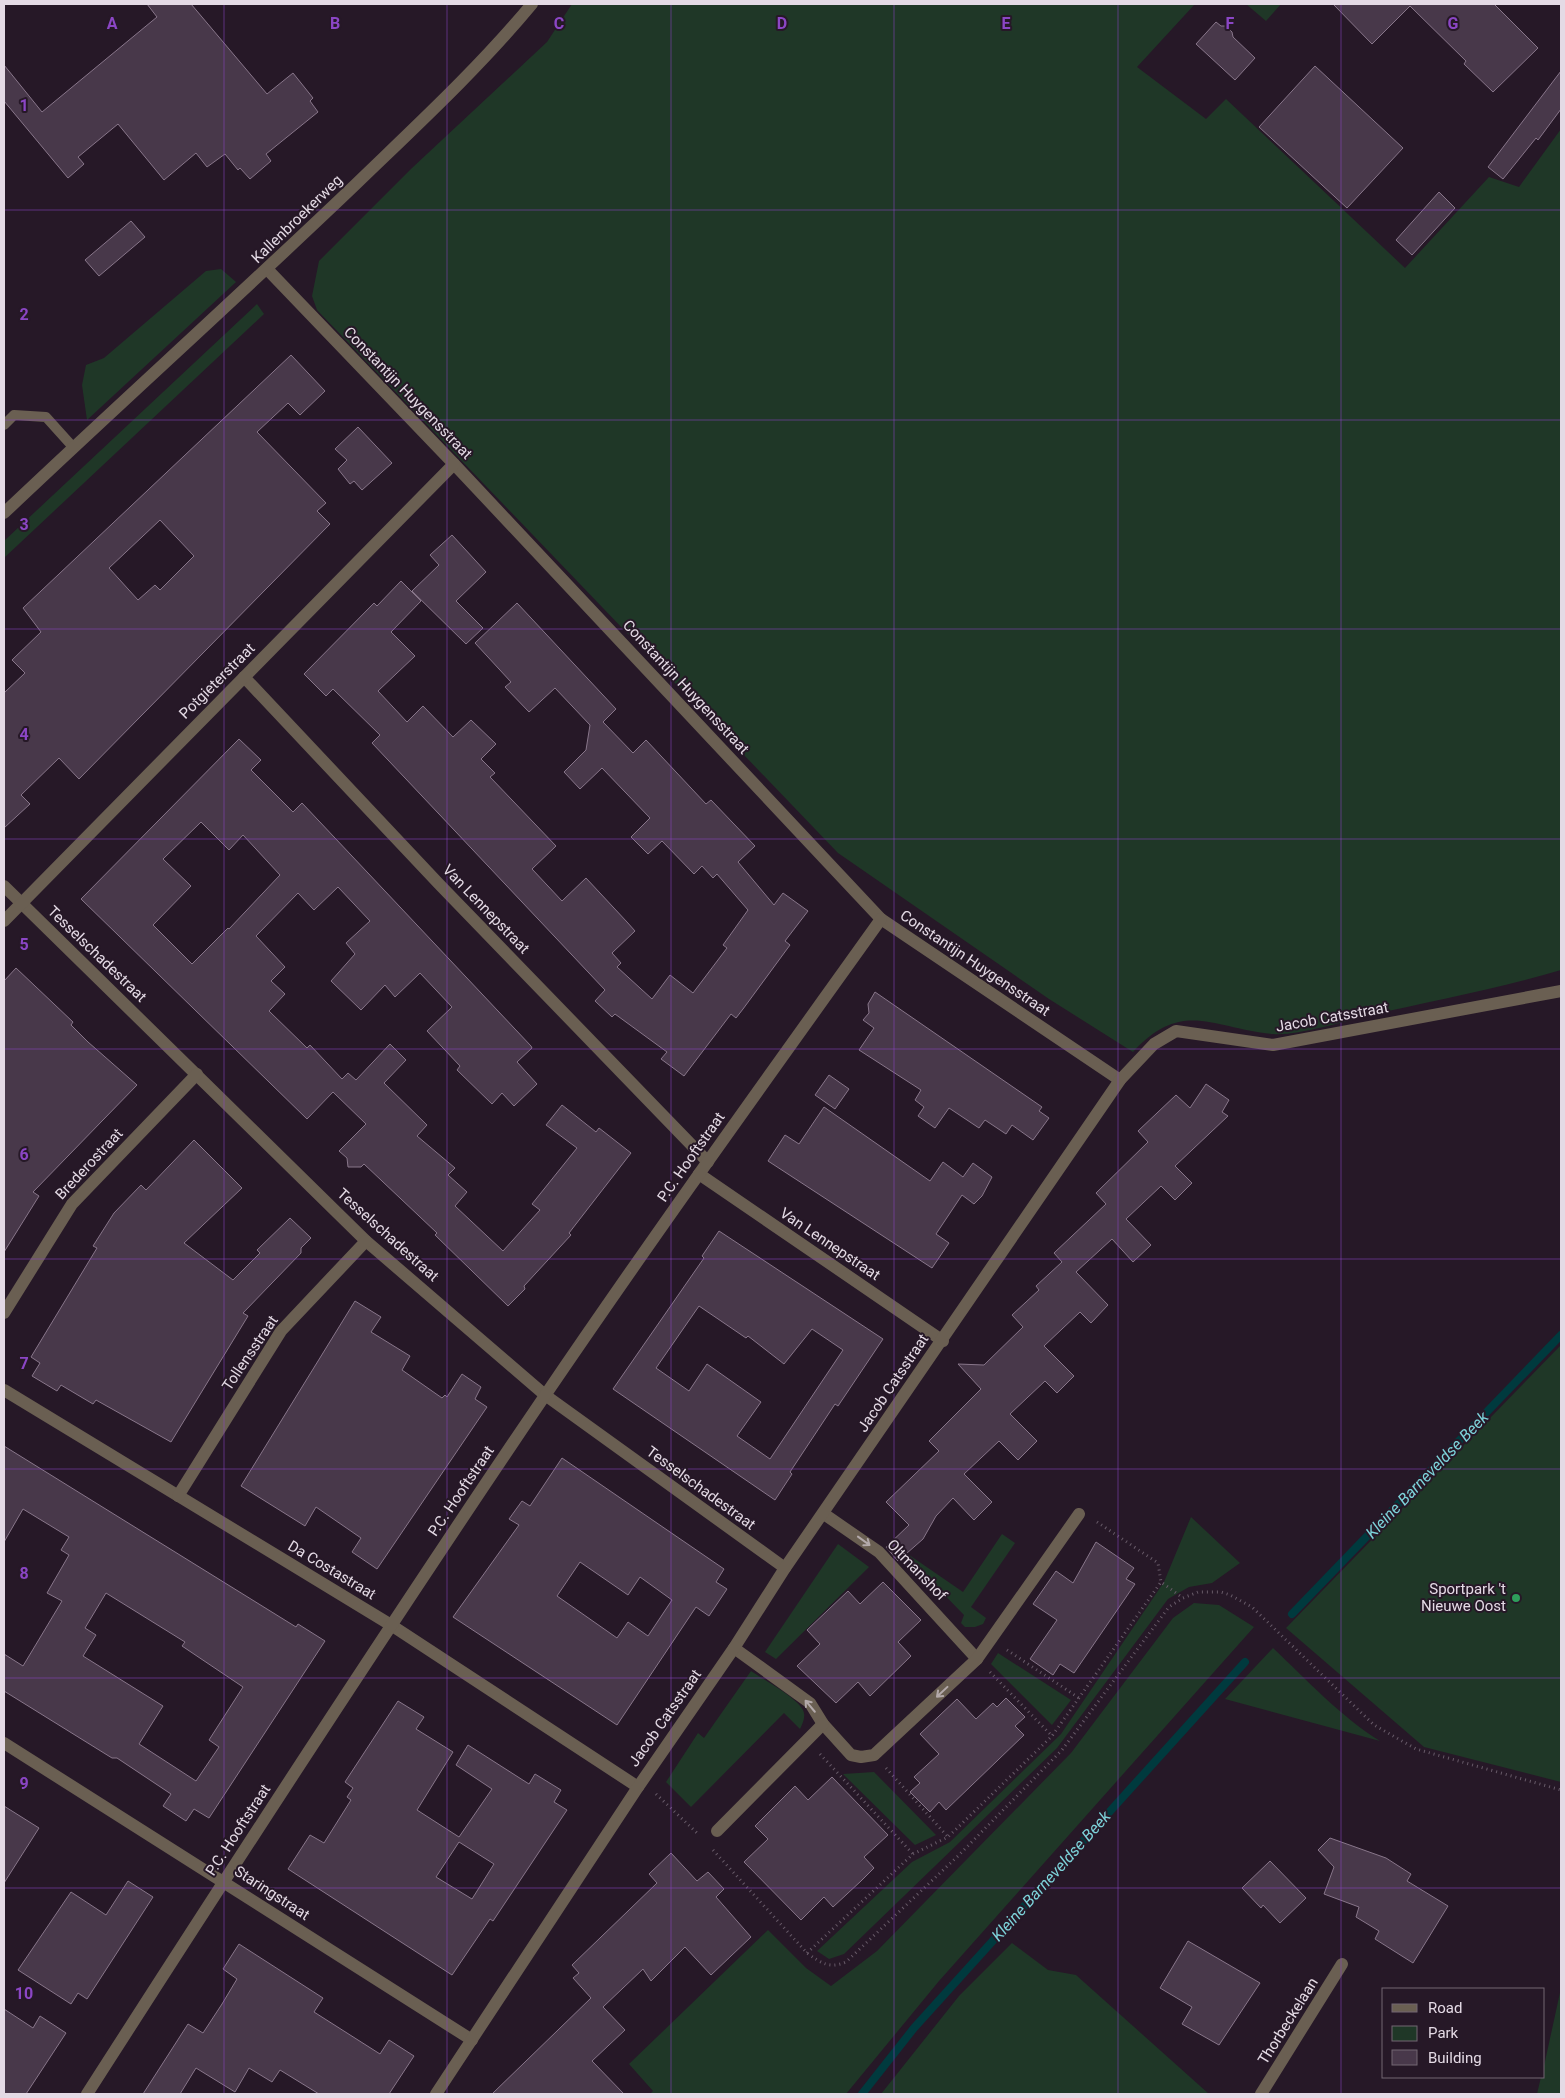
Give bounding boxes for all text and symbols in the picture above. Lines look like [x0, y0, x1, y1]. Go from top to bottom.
text: A [107, 14, 118, 33]
text: B [330, 14, 340, 33]
text: C [554, 14, 564, 33]
text: D [777, 14, 787, 33]
text: E [1002, 14, 1011, 33]
text: F [1226, 14, 1235, 33]
text: G [1448, 14, 1459, 33]
text: 1 [19, 96, 29, 115]
street label: Kallenbroekerweg [248, 171, 346, 267]
text: 2 [19, 305, 29, 324]
street label: Constantijn Huygensstraat [340, 323, 476, 463]
text: 3 [19, 515, 29, 534]
street label: Constantijn Huygensstraat [619, 616, 753, 758]
street label: Potgieterstraat [175, 639, 259, 723]
text: 4 [19, 725, 29, 744]
street label: Van Lennepstraat [439, 861, 533, 957]
street label: Tesselschadestraat [44, 902, 150, 1006]
street label: Constantijn Huygensstraat [897, 906, 1053, 1020]
text: 5 [19, 935, 29, 954]
street label: Jacob Catsstraat [1274, 998, 1390, 1036]
street label: P.C. Hooftstraat [653, 1109, 729, 1205]
street label: Brederostraat [51, 1125, 127, 1203]
text: 6 [19, 1145, 29, 1164]
street label: Tesselschadestraat [334, 1185, 443, 1285]
street label: Van Lennepstraat [776, 1204, 884, 1284]
street label: Tollensstraat [218, 1312, 282, 1394]
street label: Jacob Catsstraat [854, 1331, 932, 1435]
text: 7 [19, 1354, 29, 1373]
water label: Kleine Barneveldse Beek [1362, 1407, 1493, 1542]
street label: P.C. Hooftstraat [424, 1442, 498, 1540]
street label: Tesselschadestraat [643, 1442, 759, 1534]
one-way arrow [857, 1536, 871, 1546]
street label: Oltmanshof [883, 1536, 951, 1605]
street label: Da Costastraat [285, 1537, 379, 1603]
text: 8 [19, 1564, 29, 1583]
place label: Sportpark 't Nieuwe Oost [1421, 1580, 1506, 1615]
marker: Sportpark 't Nieuwe Oost [1510, 1592, 1522, 1604]
street label: Jacob Catsstraat [625, 1666, 705, 1770]
one-way arrow [935, 1686, 948, 1698]
one-way arrow [805, 1699, 816, 1712]
text: 9 [19, 1774, 29, 1793]
street label: P.C. Hooftstraat [202, 1781, 274, 1879]
water label: Kleine Barneveldse Beek [988, 1806, 1115, 1945]
street label: Staringstraat [231, 1862, 313, 1924]
street label: Thorbeckelaan [1254, 1974, 1322, 2068]
text: 10 [15, 1984, 33, 2003]
legend [1382, 1988, 1545, 2078]
text: Road [1428, 1999, 1462, 2017]
text: Park [1428, 2024, 1459, 2042]
text: Building [1428, 2049, 1482, 2067]

